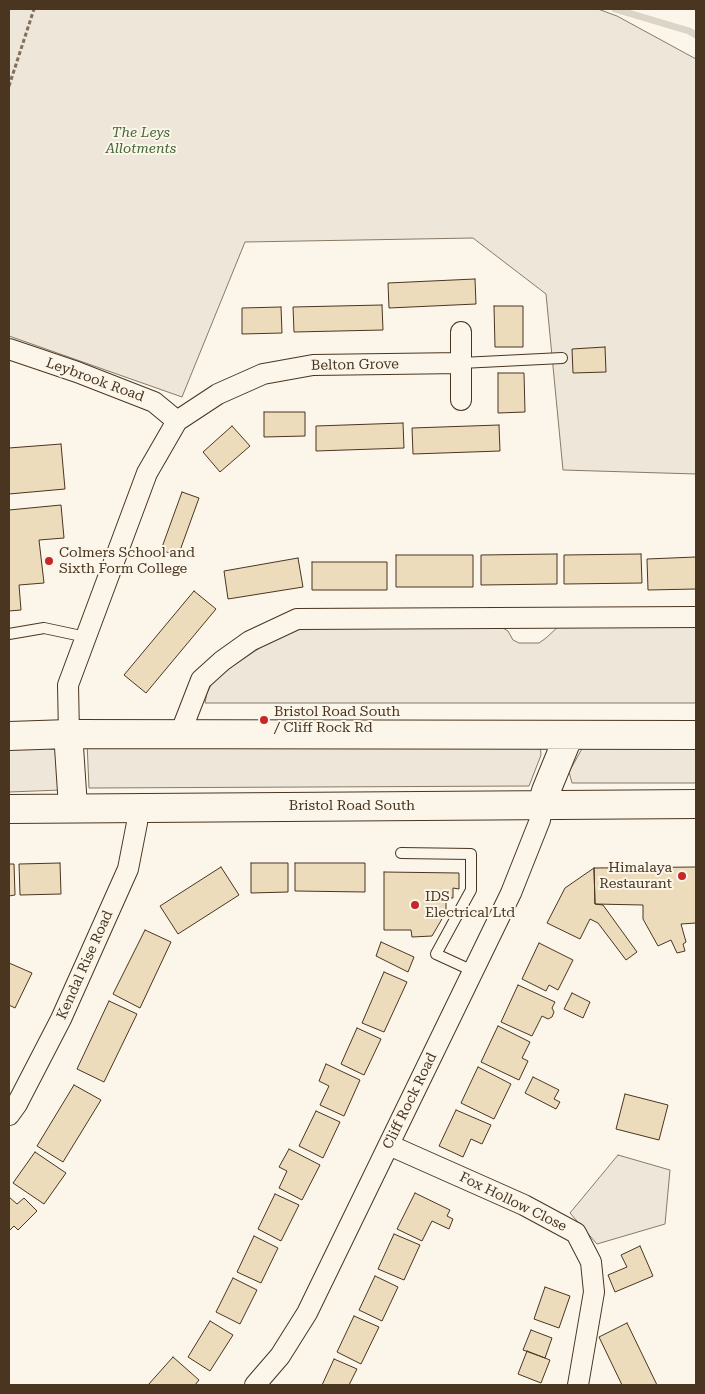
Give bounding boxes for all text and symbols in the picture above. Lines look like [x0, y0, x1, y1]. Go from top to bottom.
park label: The Leys Allotments [106, 125, 176, 158]
street label: Leybrook Road [44, 354, 146, 406]
street label: Belton Grove [311, 356, 399, 374]
place label: Colmers School and Sixth Form College [59, 545, 195, 578]
marker: Colmers School and Sixth Form College [43, 555, 55, 567]
place label: Bristol Road South / Cliff Rock Rd [274, 704, 400, 736]
marker: Bristol Road South / Cliff Rock Rd [258, 714, 270, 726]
street label: Bristol Road South [289, 798, 415, 814]
place label: Himalaya Restaurant [599, 860, 672, 892]
marker: Himalaya Restaurant [676, 870, 688, 882]
place label: IDS Electrical Ltd [425, 889, 515, 922]
marker: IDS Electrical Ltd [409, 899, 421, 911]
street label: Kendal Rise Road [53, 908, 117, 1022]
street label: Cliff Rock Road [379, 1050, 441, 1152]
street label: Fox Hollow Close [457, 1169, 569, 1235]

